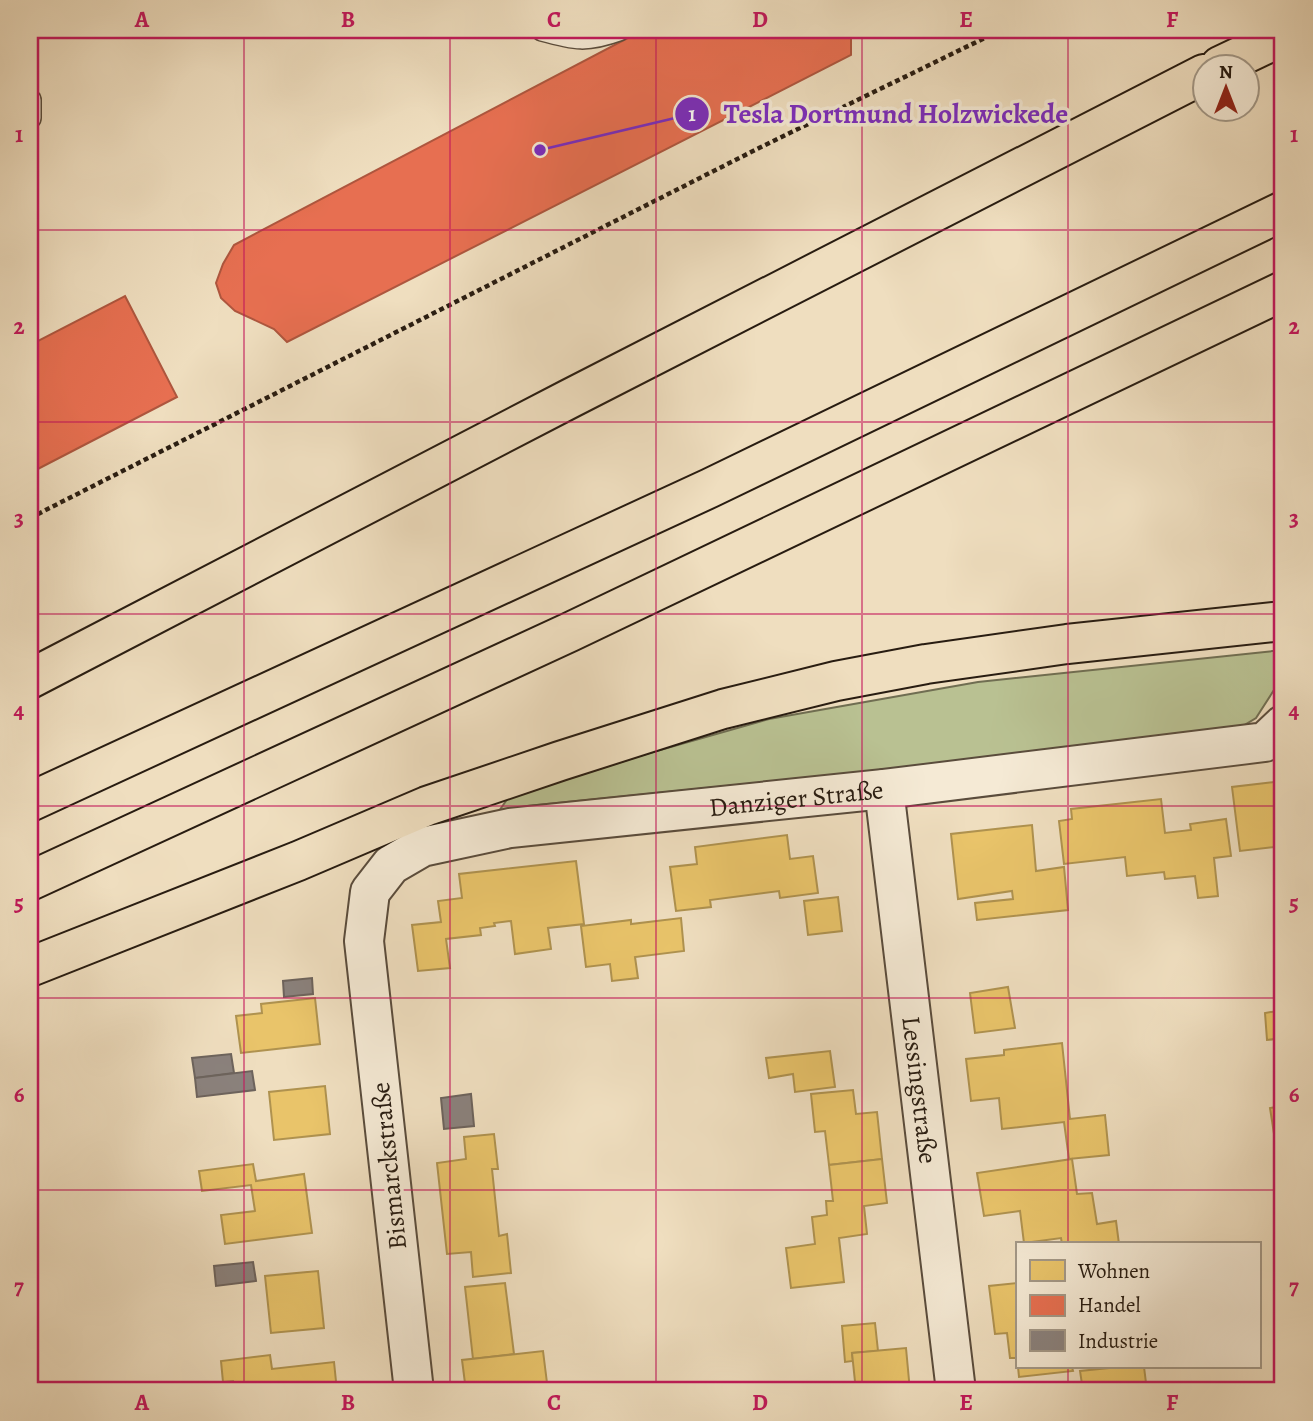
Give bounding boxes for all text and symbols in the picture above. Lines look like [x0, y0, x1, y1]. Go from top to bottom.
text: A [134, 4, 150, 35]
text: B [341, 4, 355, 35]
text: C [547, 4, 561, 35]
text: D [752, 4, 768, 35]
text: E [959, 4, 973, 35]
text: F [1166, 4, 1179, 35]
north arrow [1190, 52, 1260, 122]
text: N [1219, 59, 1233, 85]
callout: Tesla Dortmund Holzwickede [675, 89, 1082, 138]
text: Tesla Dortmund Holzwickede [724, 95, 1068, 133]
text: 1 [688, 100, 696, 128]
text: 1 [15, 119, 23, 150]
text: 1 [1290, 119, 1298, 150]
text: 2 [13, 311, 25, 342]
text: 2 [1288, 311, 1300, 342]
text: 3 [14, 503, 24, 534]
text: 3 [1289, 503, 1299, 534]
text: 4 [14, 695, 25, 726]
text: 4 [1289, 695, 1300, 726]
street label: Danziger Straße [707, 772, 885, 825]
text: 5 [14, 887, 24, 918]
text: 5 [1289, 887, 1299, 918]
street label: Lessingstraße [894, 1014, 946, 1166]
text: 6 [14, 1079, 25, 1110]
text: 6 [1289, 1079, 1300, 1110]
street label: Bismarckstraße [363, 1080, 415, 1252]
legend [1016, 1242, 1260, 1368]
text: Wohnen [1077, 1257, 1150, 1285]
text: 7 [14, 1271, 24, 1302]
text: 7 [1289, 1271, 1299, 1302]
text: Handel [1078, 1291, 1141, 1319]
text: Industrie [1078, 1327, 1158, 1355]
text: A [134, 1387, 150, 1418]
text: B [341, 1387, 355, 1418]
text: C [547, 1387, 561, 1418]
text: D [752, 1387, 768, 1418]
text: E [959, 1387, 973, 1418]
text: F [1166, 1387, 1179, 1418]

